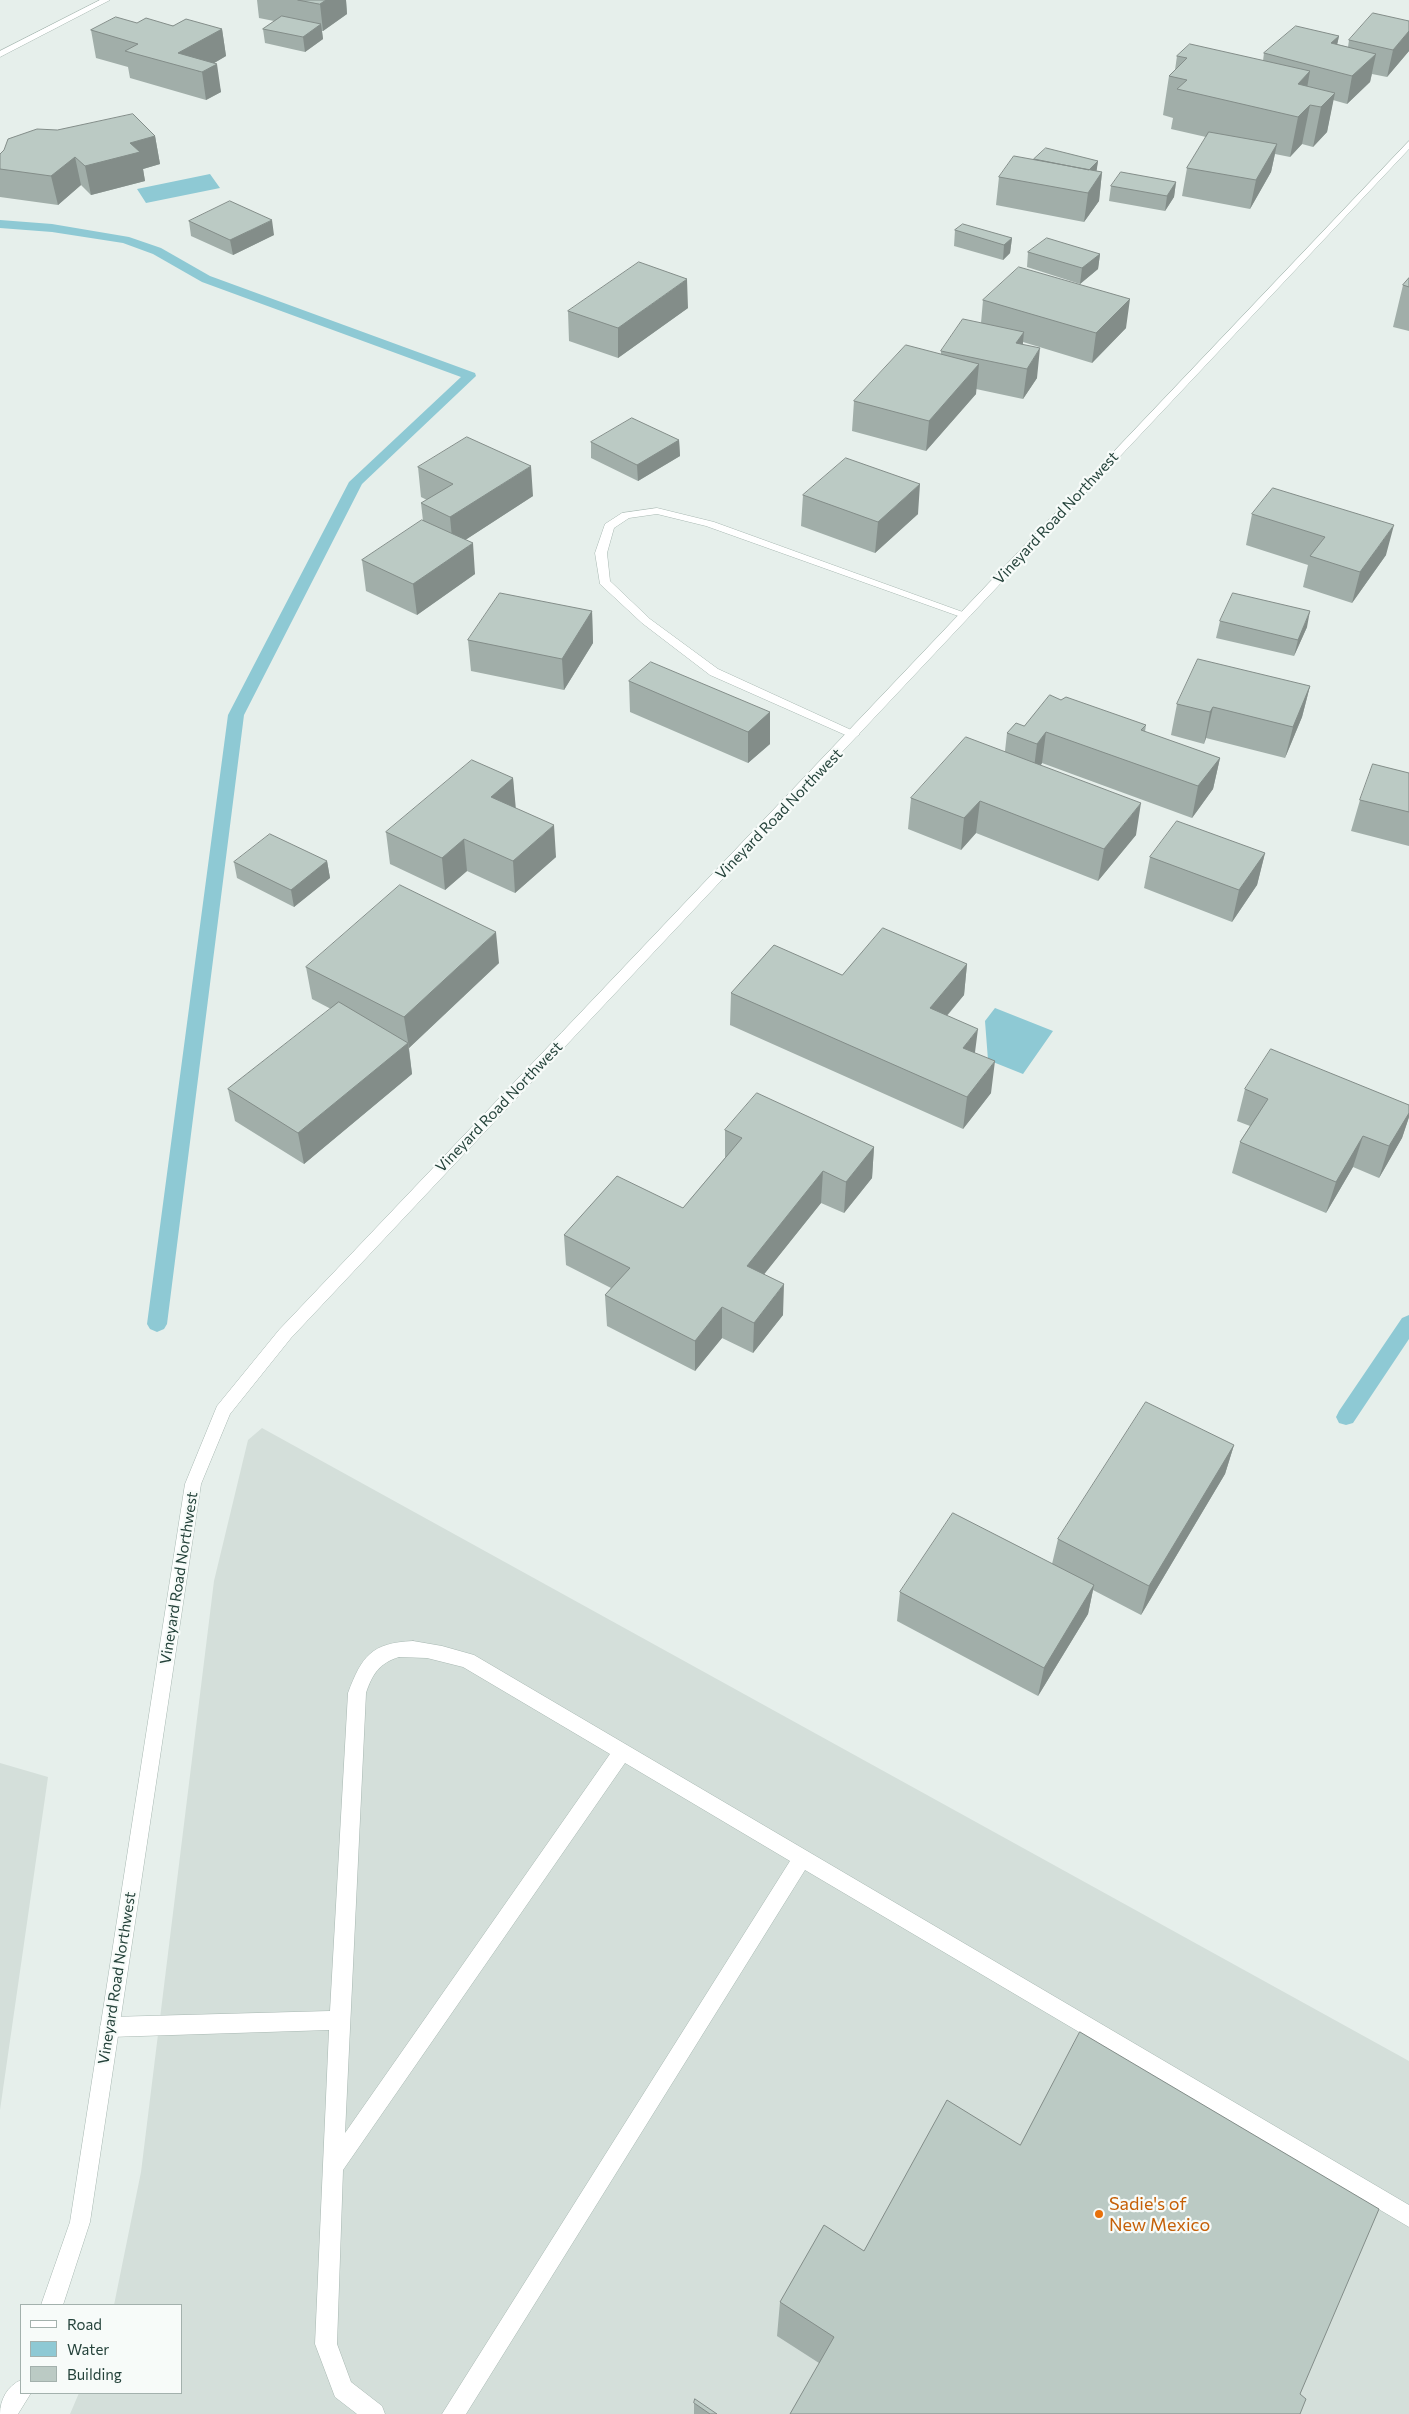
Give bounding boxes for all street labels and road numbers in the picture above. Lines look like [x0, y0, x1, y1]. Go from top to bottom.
street label: Vineyard Road Northwest [990, 448, 1122, 588]
street label: Vineyard Road Northwest [712, 745, 846, 883]
street label: Vineyard Road Northwest [432, 1038, 566, 1176]
street label: Vineyard Road Northwest [156, 1490, 202, 1666]
street label: Vineyard Road Northwest [94, 1890, 140, 2066]

